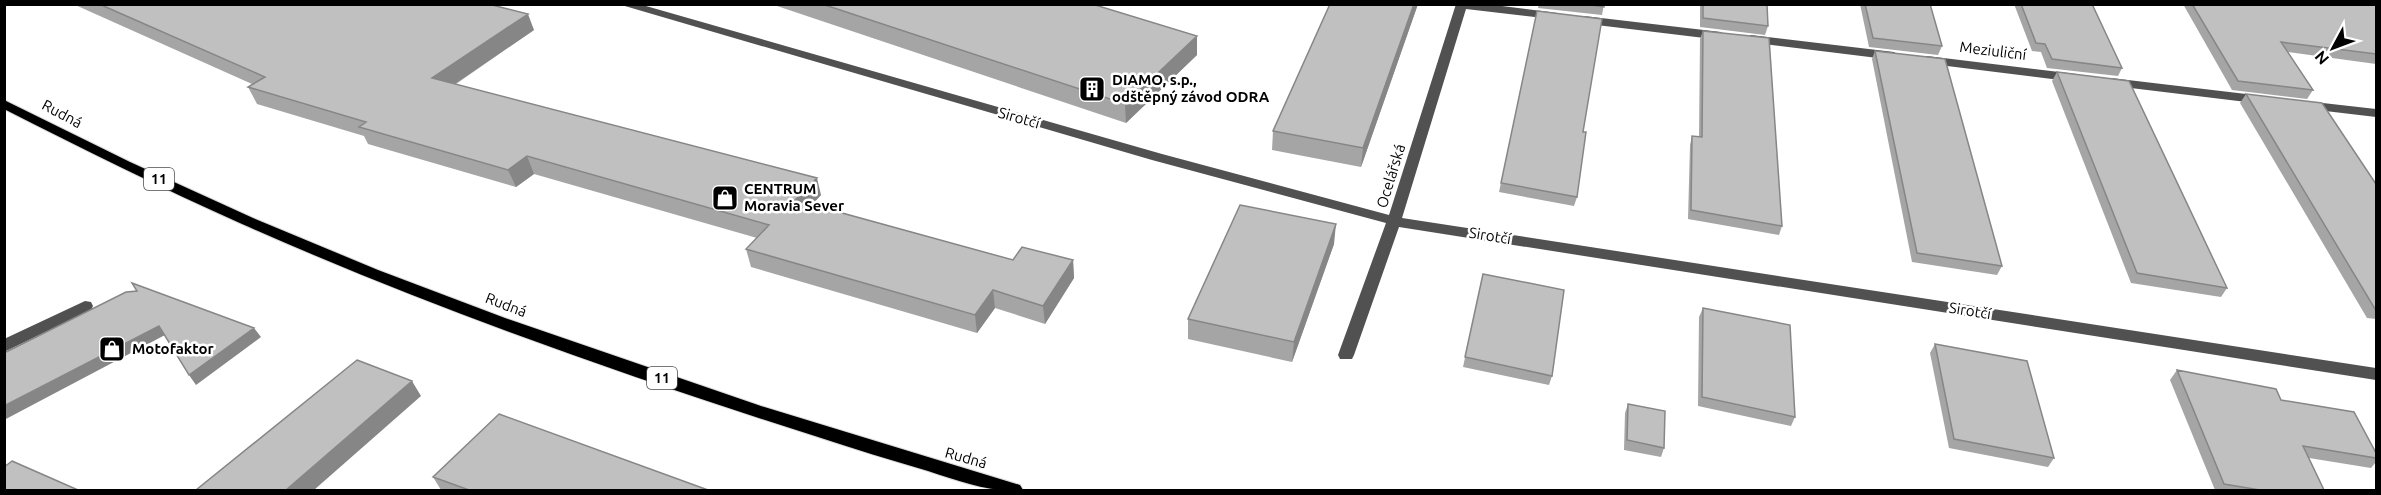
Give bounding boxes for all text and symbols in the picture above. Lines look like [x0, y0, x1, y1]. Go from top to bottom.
north arrow [2303, 18, 2363, 78]
street label: Meziuliční [1959, 38, 2028, 63]
text: N [2311, 47, 2332, 68]
place label: DIAMO, s.p., odštěpný závod ODRA [1112, 71, 1270, 105]
building icon: DIAMO, s.p., odštěpný závod ODRA [1077, 74, 1107, 104]
street label: Rudná [39, 96, 85, 131]
street label: Sirotčí [996, 103, 1042, 132]
street label: Ocelářská [1373, 142, 1408, 210]
road number: 11 [144, 168, 174, 190]
place label: CENTRUM Moravia Sever [744, 180, 845, 214]
shop icon: CENTRUM Moravia Sever [710, 183, 740, 213]
street label: Sirotčí [1468, 224, 1513, 247]
street label: Rudná [483, 289, 529, 320]
street label: Sirotčí [1948, 299, 1993, 322]
shop icon: Motofaktor [97, 334, 127, 364]
place label: Motofaktor [132, 340, 214, 357]
road number: 11 [647, 367, 677, 389]
street label: Rudná [943, 443, 989, 472]

